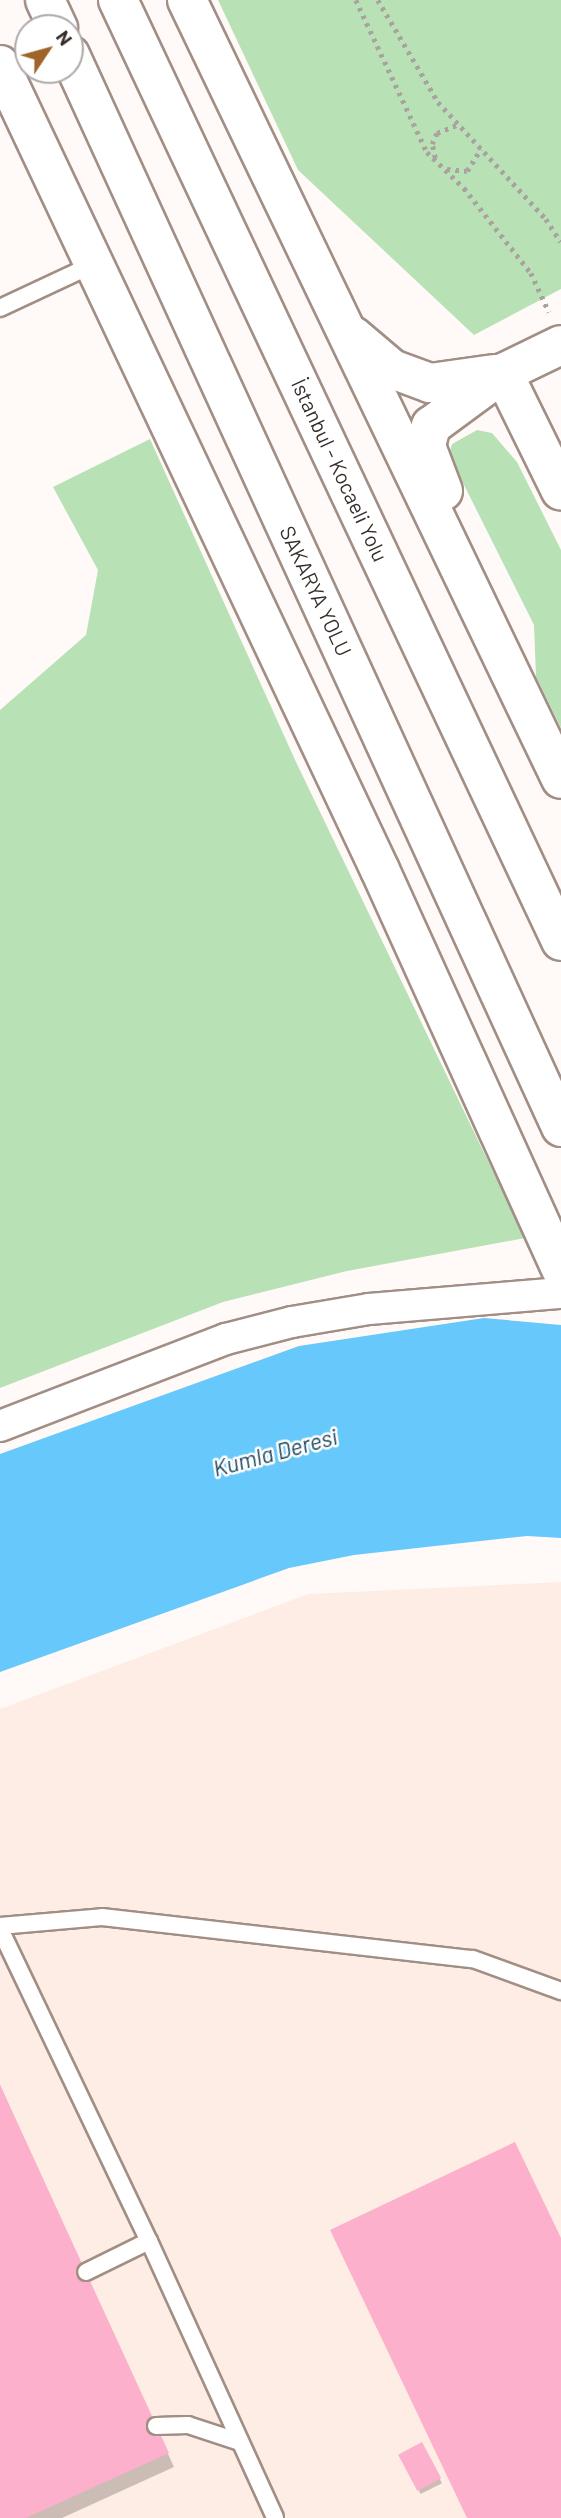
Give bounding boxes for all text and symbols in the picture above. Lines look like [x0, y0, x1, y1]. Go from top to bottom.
north arrow [14, 14, 84, 84]
text: N [52, 26, 78, 49]
street label: İstanbul - Kocaeli Yolu [287, 375, 393, 565]
street label: SAKARYA YOLU [275, 522, 357, 660]
water label: Kumla Deresi [210, 1422, 340, 1482]

